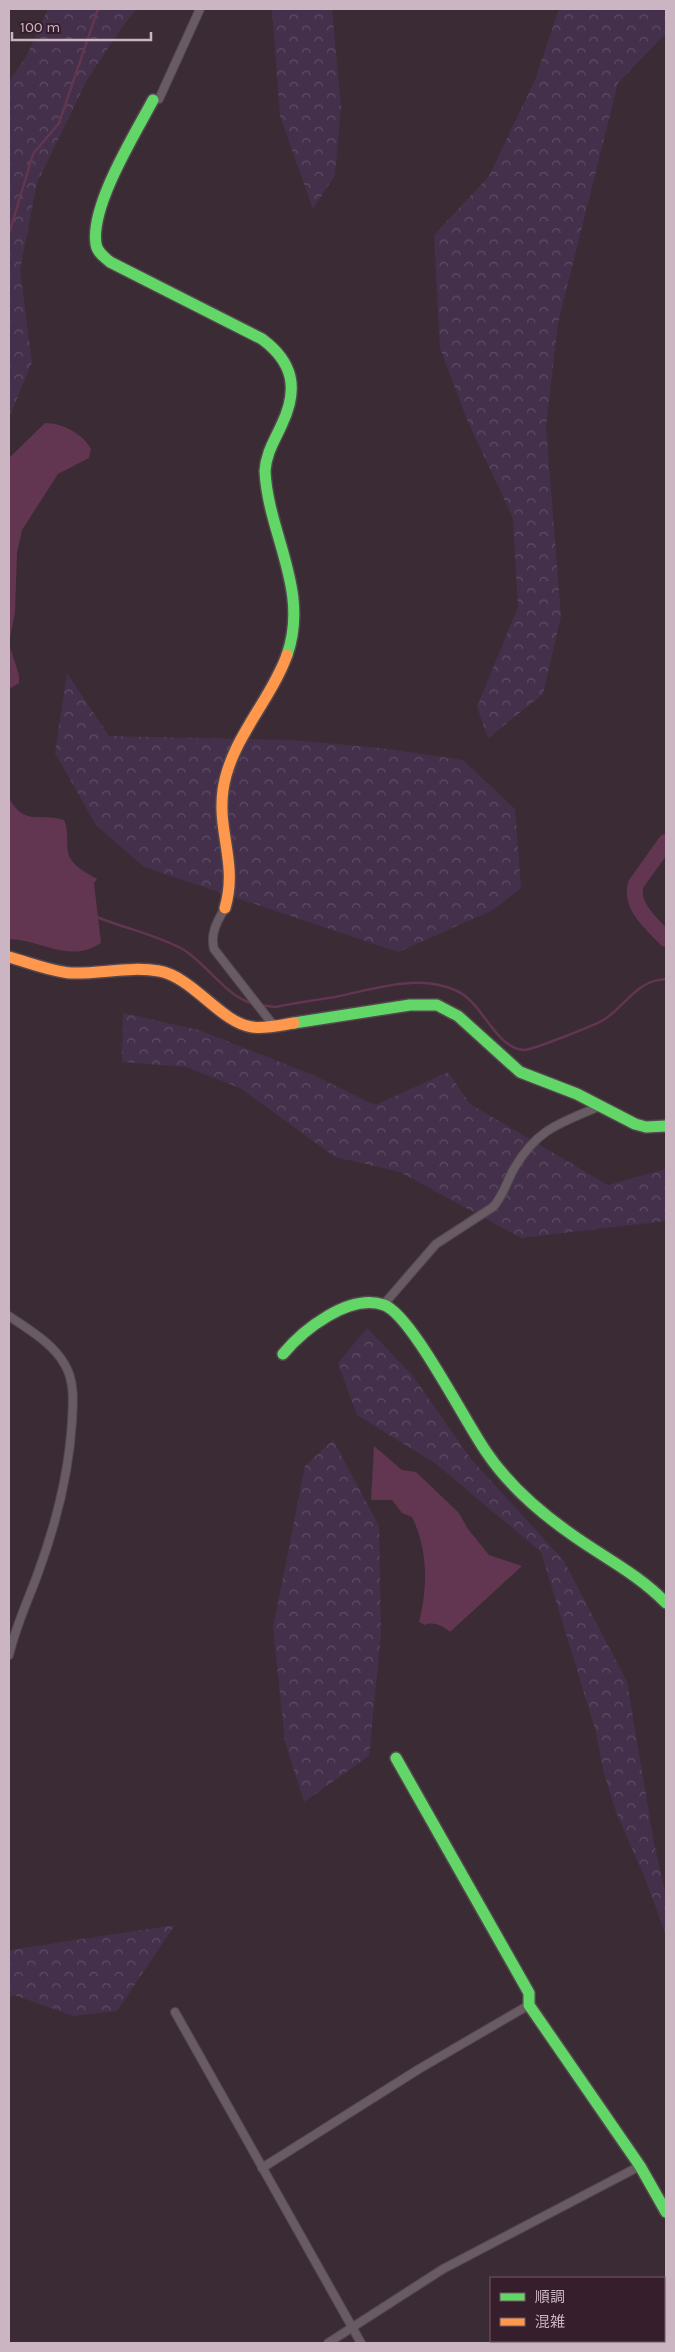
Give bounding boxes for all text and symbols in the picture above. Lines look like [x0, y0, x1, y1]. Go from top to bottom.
scale bar [12, 10, 151, 42]
text: 100 m [20, 18, 60, 36]
legend [490, 2277, 665, 2342]
text: 順調 [535, 2288, 565, 2306]
text: 混雑 [535, 2313, 565, 2331]

